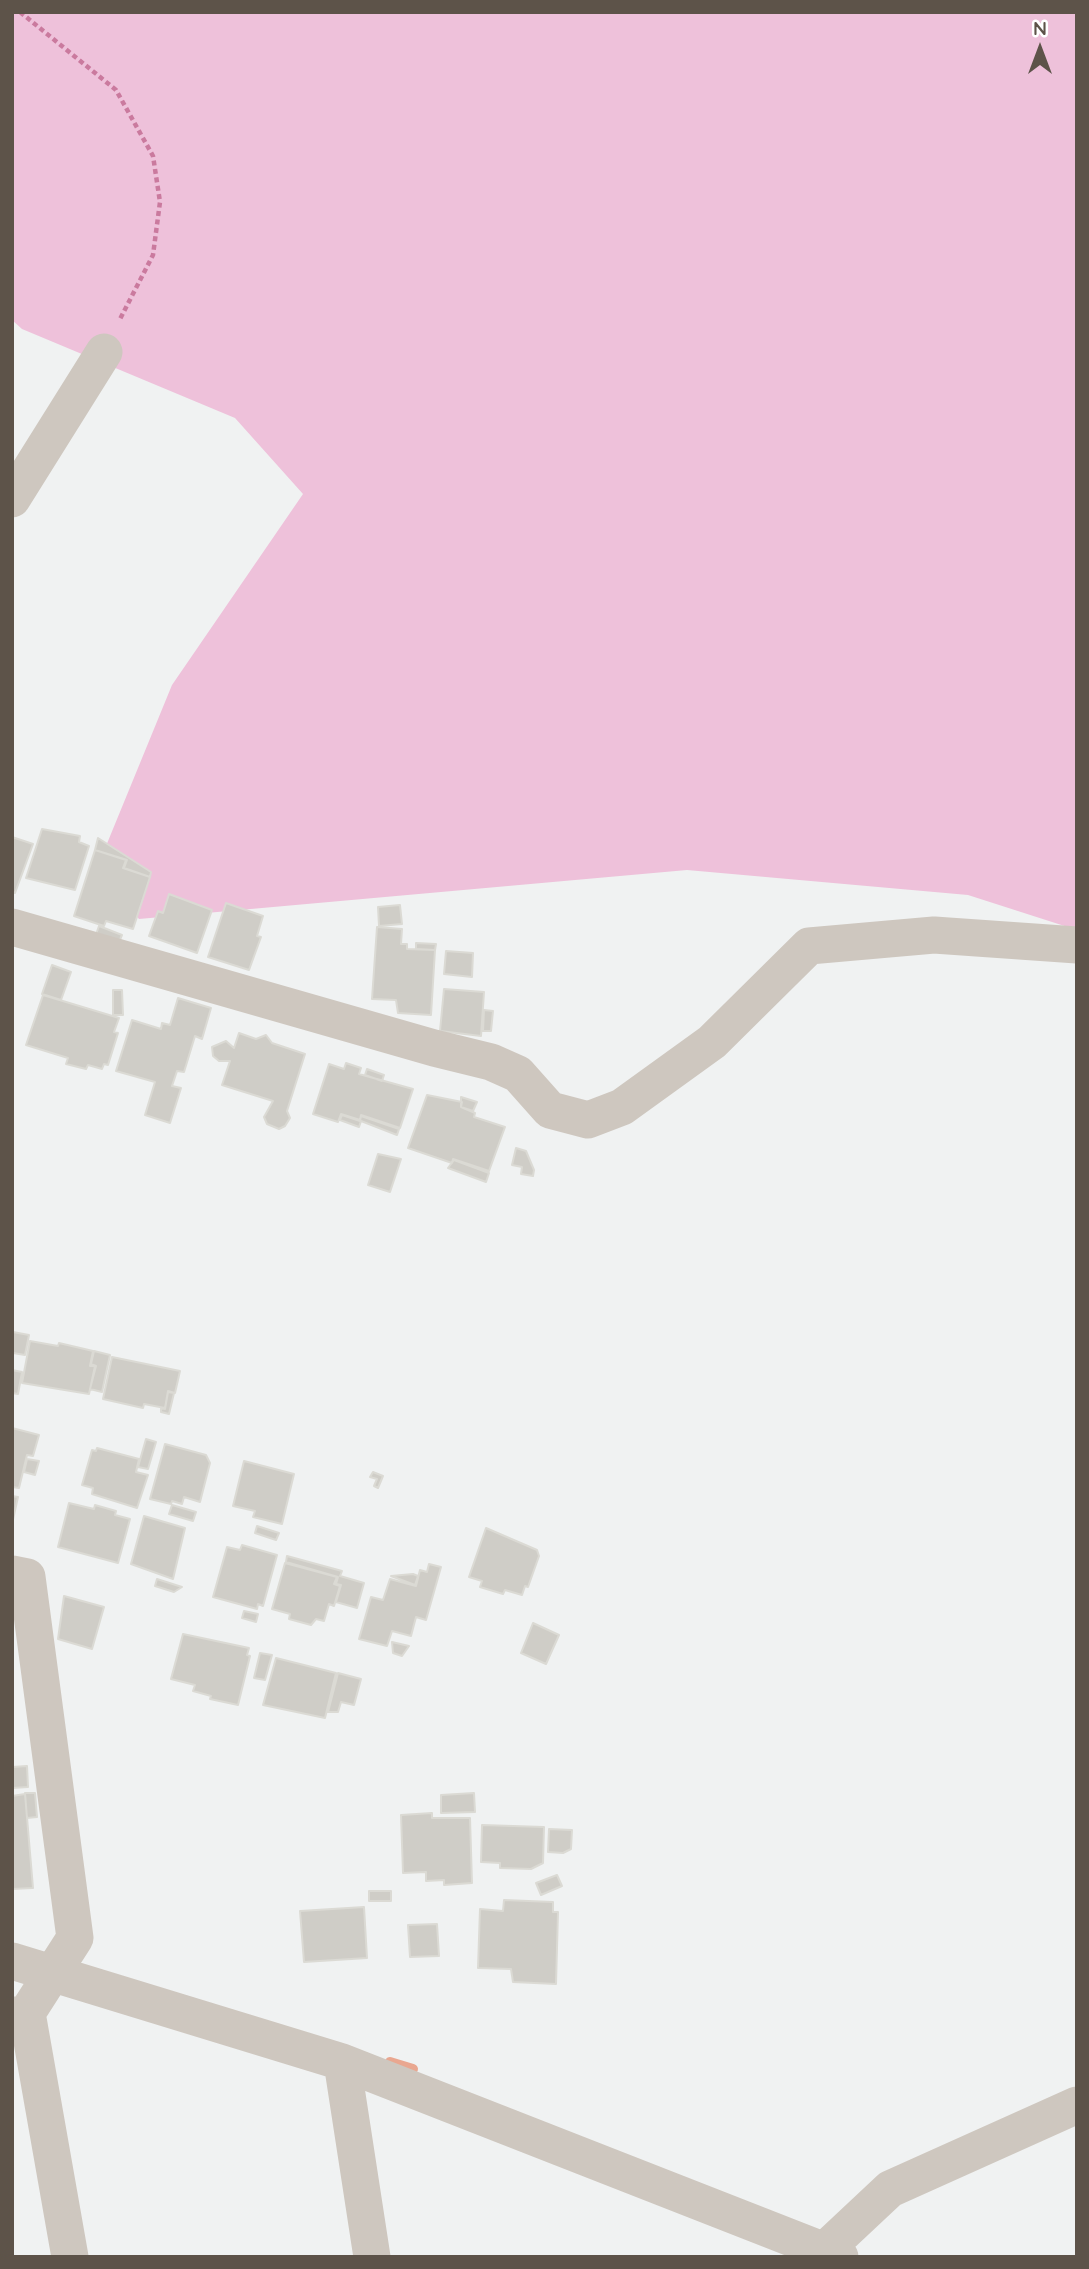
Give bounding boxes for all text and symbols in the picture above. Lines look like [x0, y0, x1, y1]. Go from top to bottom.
north arrow [1005, 14, 1075, 84]
text: N [1033, 16, 1047, 40]

